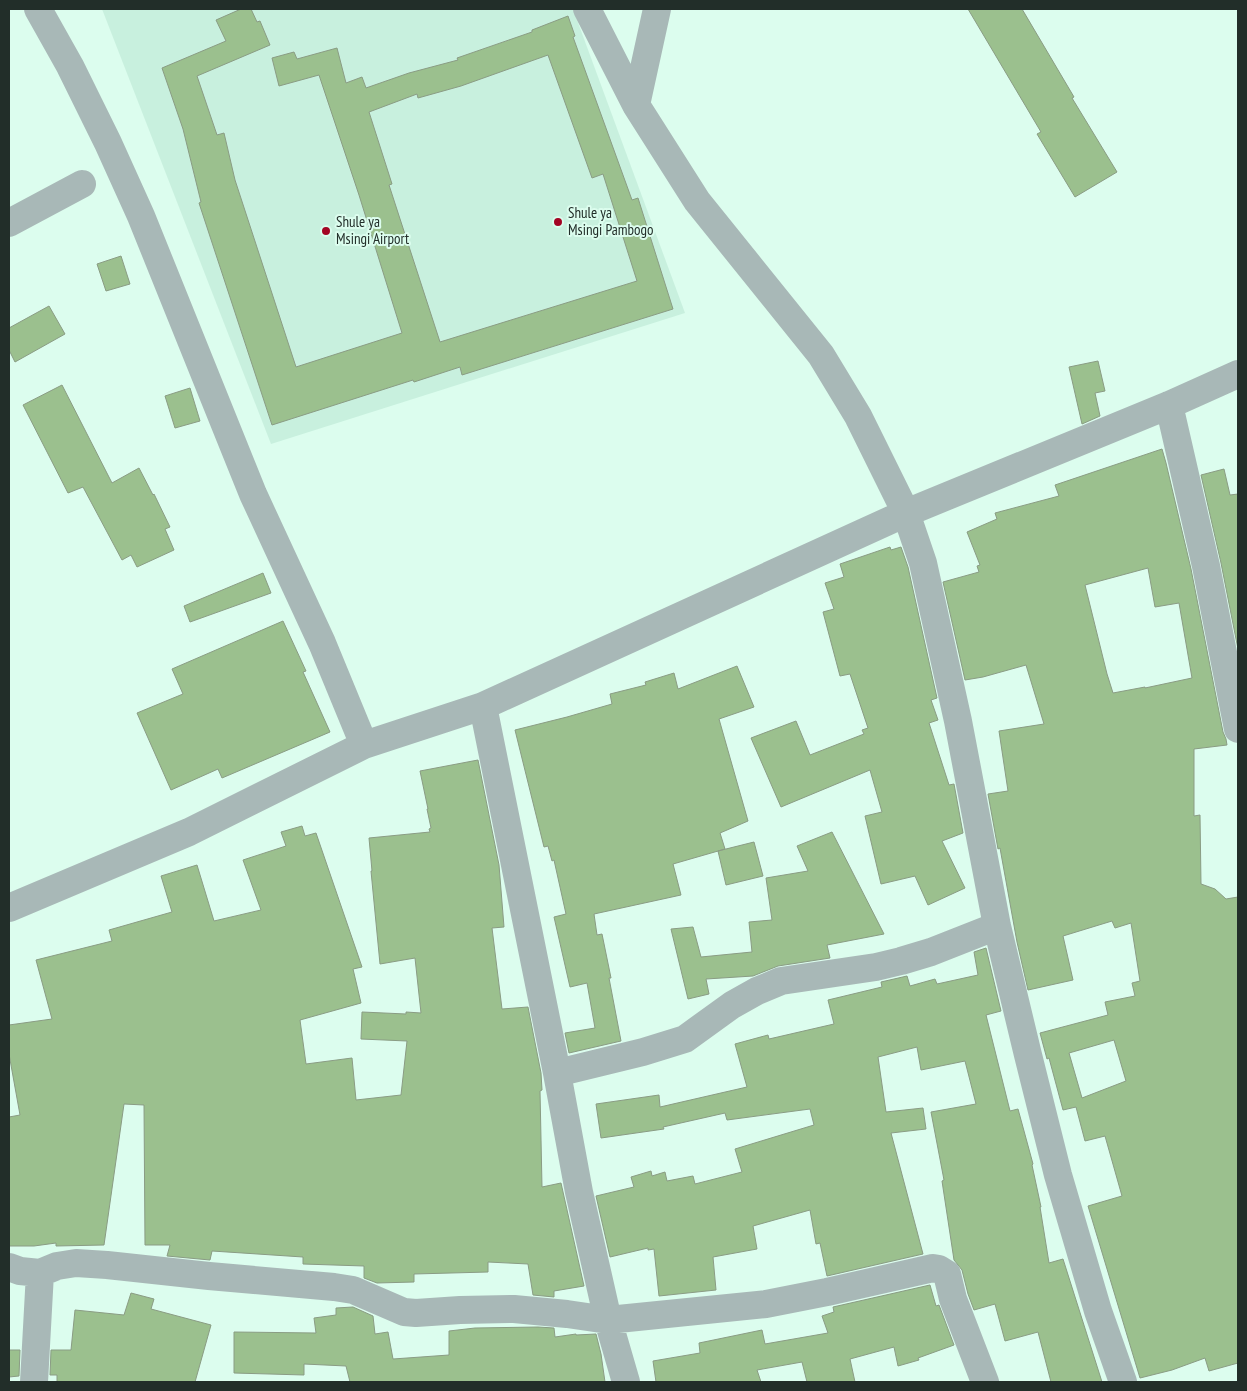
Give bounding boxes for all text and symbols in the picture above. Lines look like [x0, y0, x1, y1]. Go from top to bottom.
place label: Shule ya Msingi Pambogo [568, 203, 653, 239]
place label: Shule ya Msingi Airport [336, 212, 409, 248]
marker: Shule ya Msingi Pambogo [552, 216, 564, 228]
marker: Shule ya Msingi Airport [320, 225, 332, 237]

